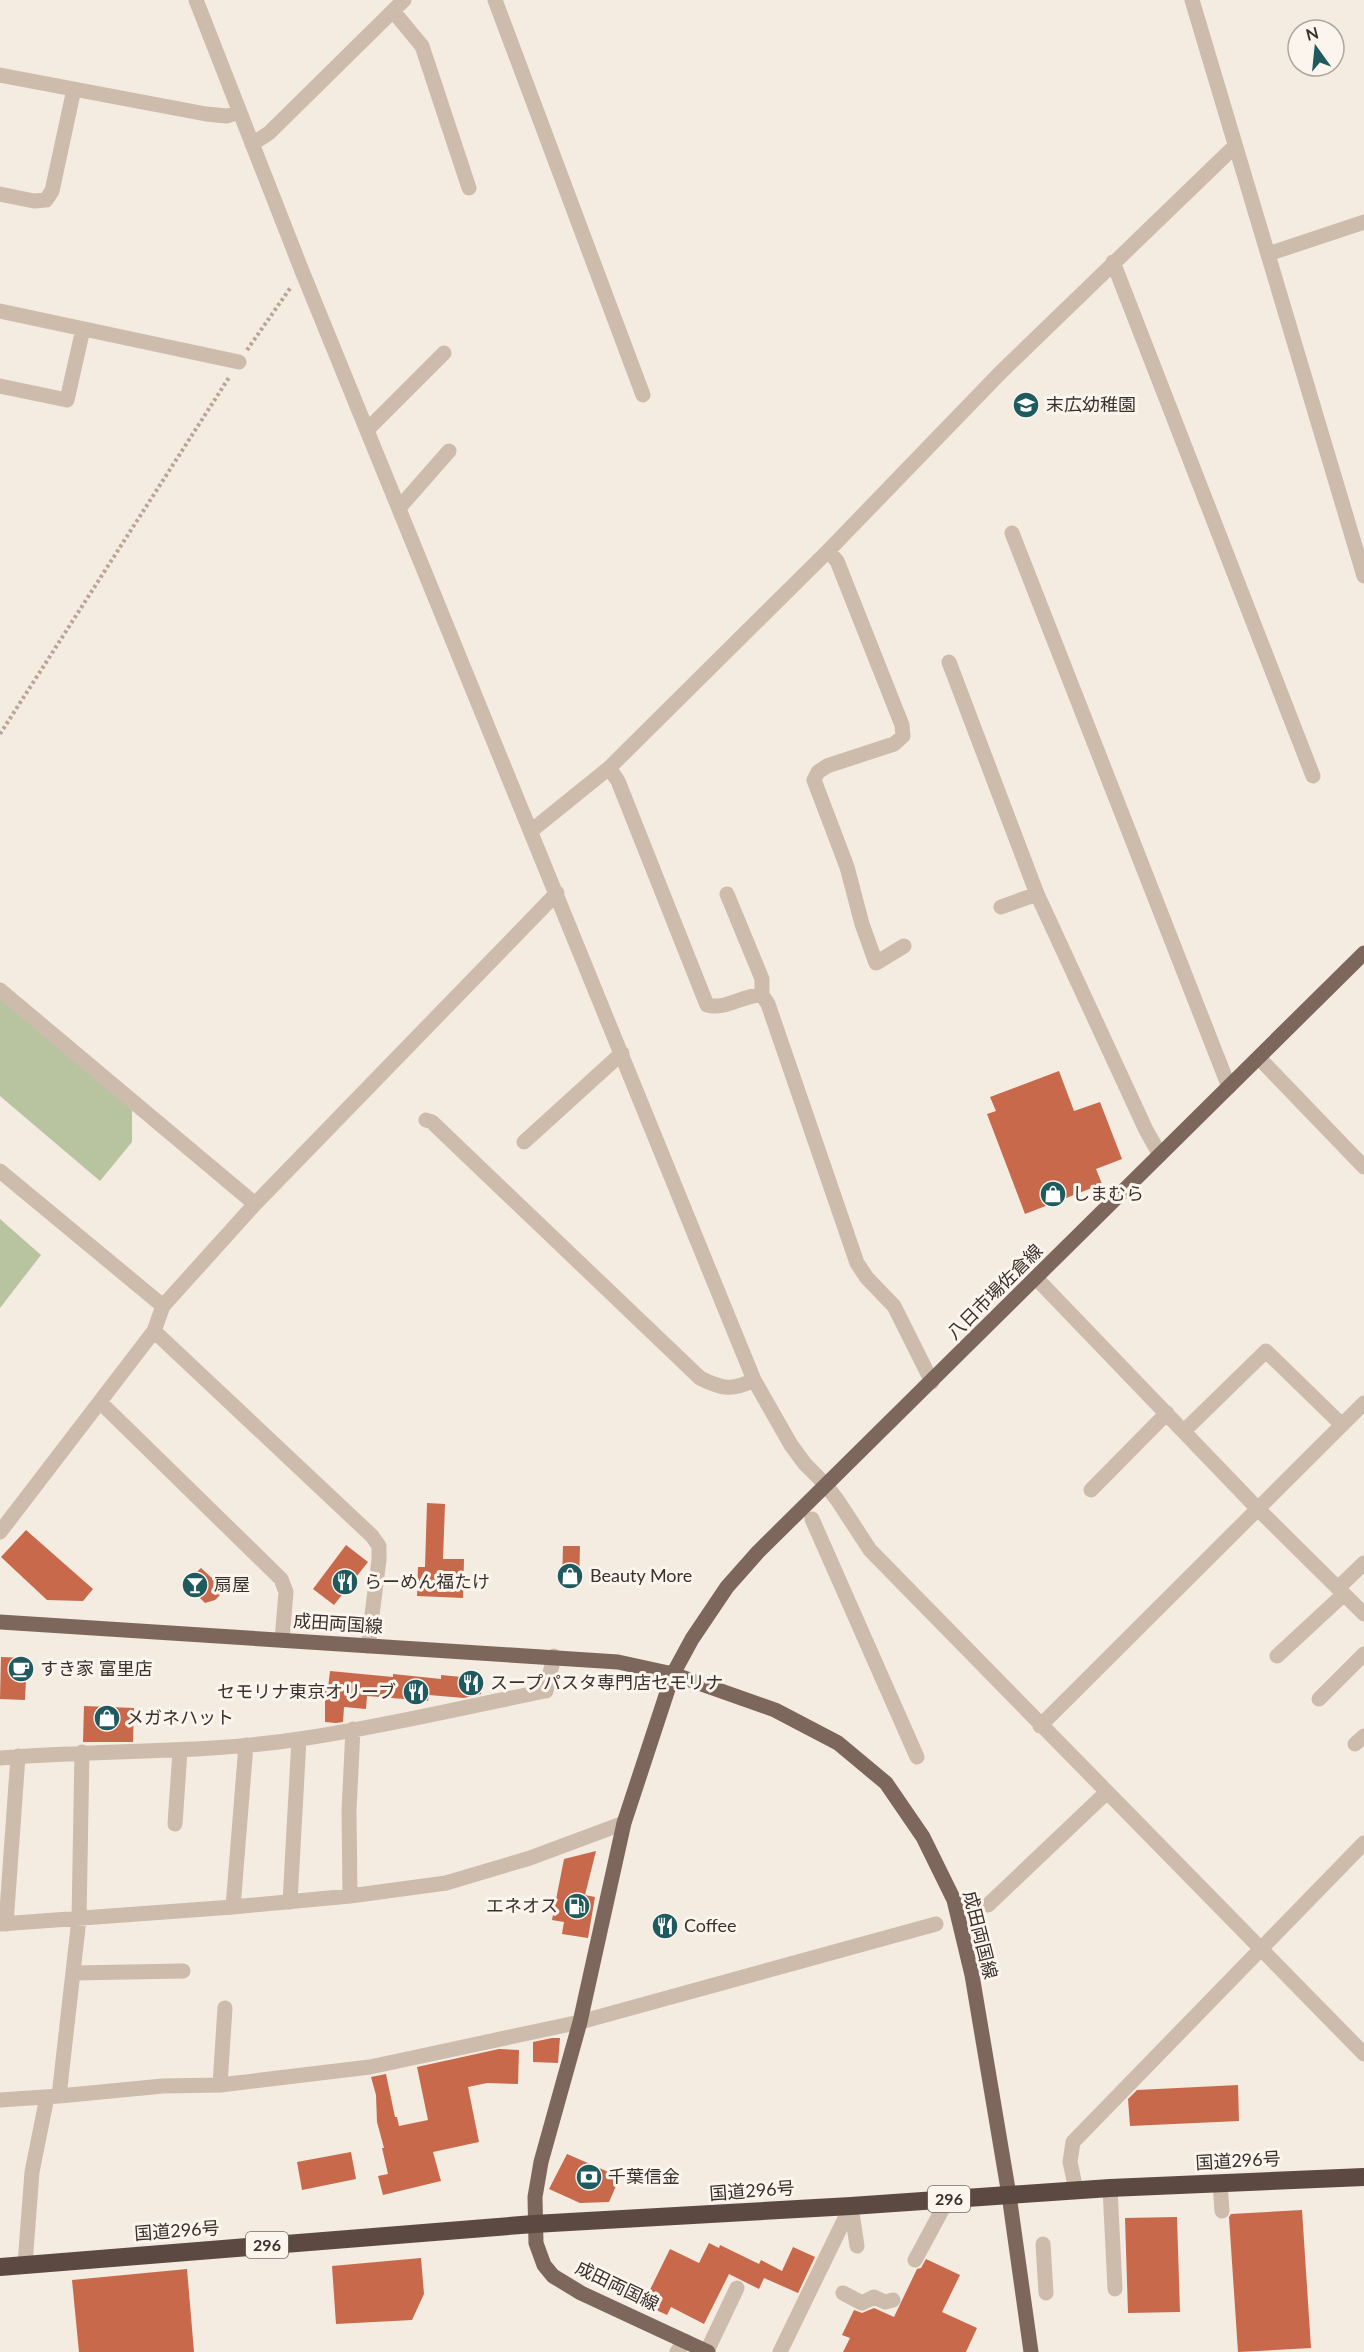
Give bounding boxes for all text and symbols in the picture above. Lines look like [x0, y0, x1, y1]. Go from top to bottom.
north arrow [1286, 18, 1346, 78]
text: N [1304, 22, 1320, 44]
school or university icon: 末広幼稚園 [1011, 390, 1041, 420]
place label: 末広幼稚園 [1046, 393, 1136, 415]
shop icon: しまむら [1038, 1179, 1068, 1209]
place label: しまむら [1072, 1182, 1144, 1204]
street label: 八日市場佐倉線 [942, 1239, 1047, 1344]
shop icon: Beauty More [555, 1561, 585, 1591]
place label: Beauty More [590, 1564, 692, 1586]
restaurant icon: らーめん福たけ [330, 1567, 360, 1597]
bar icon: 扇屋 [180, 1570, 210, 1600]
place label: らーめん福たけ [364, 1570, 490, 1592]
place label: 扇屋 [214, 1573, 250, 1595]
street label: 成田両国線 [292, 1609, 384, 1637]
cafe icon: すき家 富里店 [6, 1654, 36, 1684]
place label: すき家 富里店 [40, 1657, 153, 1679]
restaurant icon: スープパスタ専門店セモリナ [456, 1668, 486, 1698]
place label: スープパスタ専門店セモリナ [490, 1671, 723, 1693]
restaurant icon: セモリナ東京オリーブ [401, 1677, 431, 1707]
place label: セモリナ東京オリーブ [217, 1680, 396, 1702]
shop icon: メガネハット [92, 1703, 122, 1733]
place label: メガネハット [126, 1706, 234, 1728]
street label: 成田両国線 [959, 1888, 1003, 1981]
fuel station icon: エネオス [562, 1891, 592, 1921]
place label: エネオス [486, 1894, 558, 1916]
restaurant icon: Coffee [650, 1911, 680, 1941]
place label: Coffee [684, 1914, 737, 1936]
street label: 国道296号 [1195, 2147, 1281, 2173]
bank icon: 千葉信金 [574, 2162, 604, 2192]
place label: 千葉信金 [608, 2165, 680, 2187]
street label: 国道296号 [709, 2176, 795, 2204]
road number: 296 [928, 2186, 970, 2212]
street label: 国道296号 [134, 2216, 220, 2244]
road number: 296 [246, 2232, 288, 2258]
street label: 成田両国線 [572, 2255, 663, 2315]

